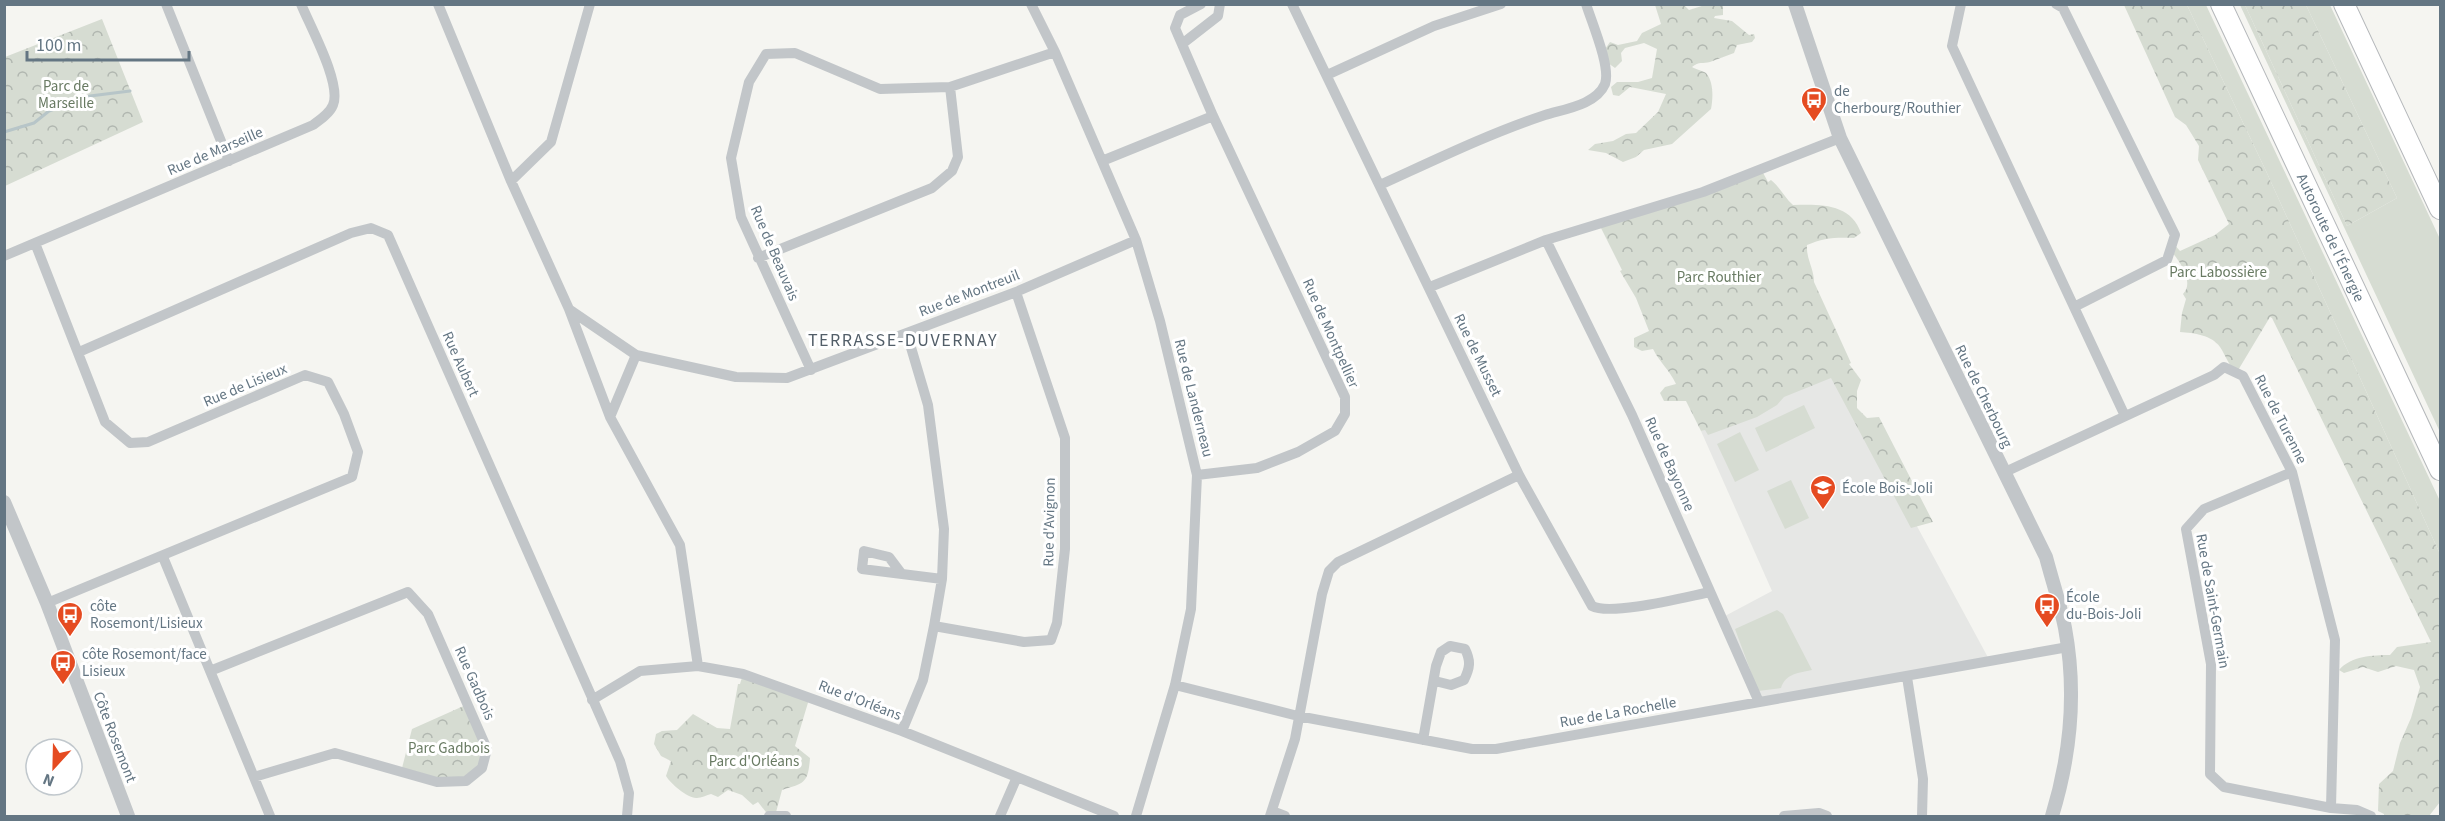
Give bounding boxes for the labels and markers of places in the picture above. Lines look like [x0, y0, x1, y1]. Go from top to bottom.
place label: de Cherbourg/Routhier [1834, 81, 1962, 119]
bus stop icon: de Cherbourg/Routhier [1799, 85, 1829, 123]
school or university icon: École Bois-Joli [1808, 473, 1838, 511]
place label: École Bois-Joli [1842, 478, 1933, 499]
place label: École du-Bois-Joli [2066, 587, 2141, 625]
bus stop icon: École du-Bois-Joli [2032, 591, 2062, 629]
place label: côte Rosemont/Lisieux [90, 596, 203, 634]
bus stop icon: côte Rosemont/Lisieux [55, 600, 85, 638]
place label: côte Rosemont/face Lisieux [82, 644, 207, 682]
bus stop icon: côte Rosemont/face Lisieux [48, 648, 78, 686]

